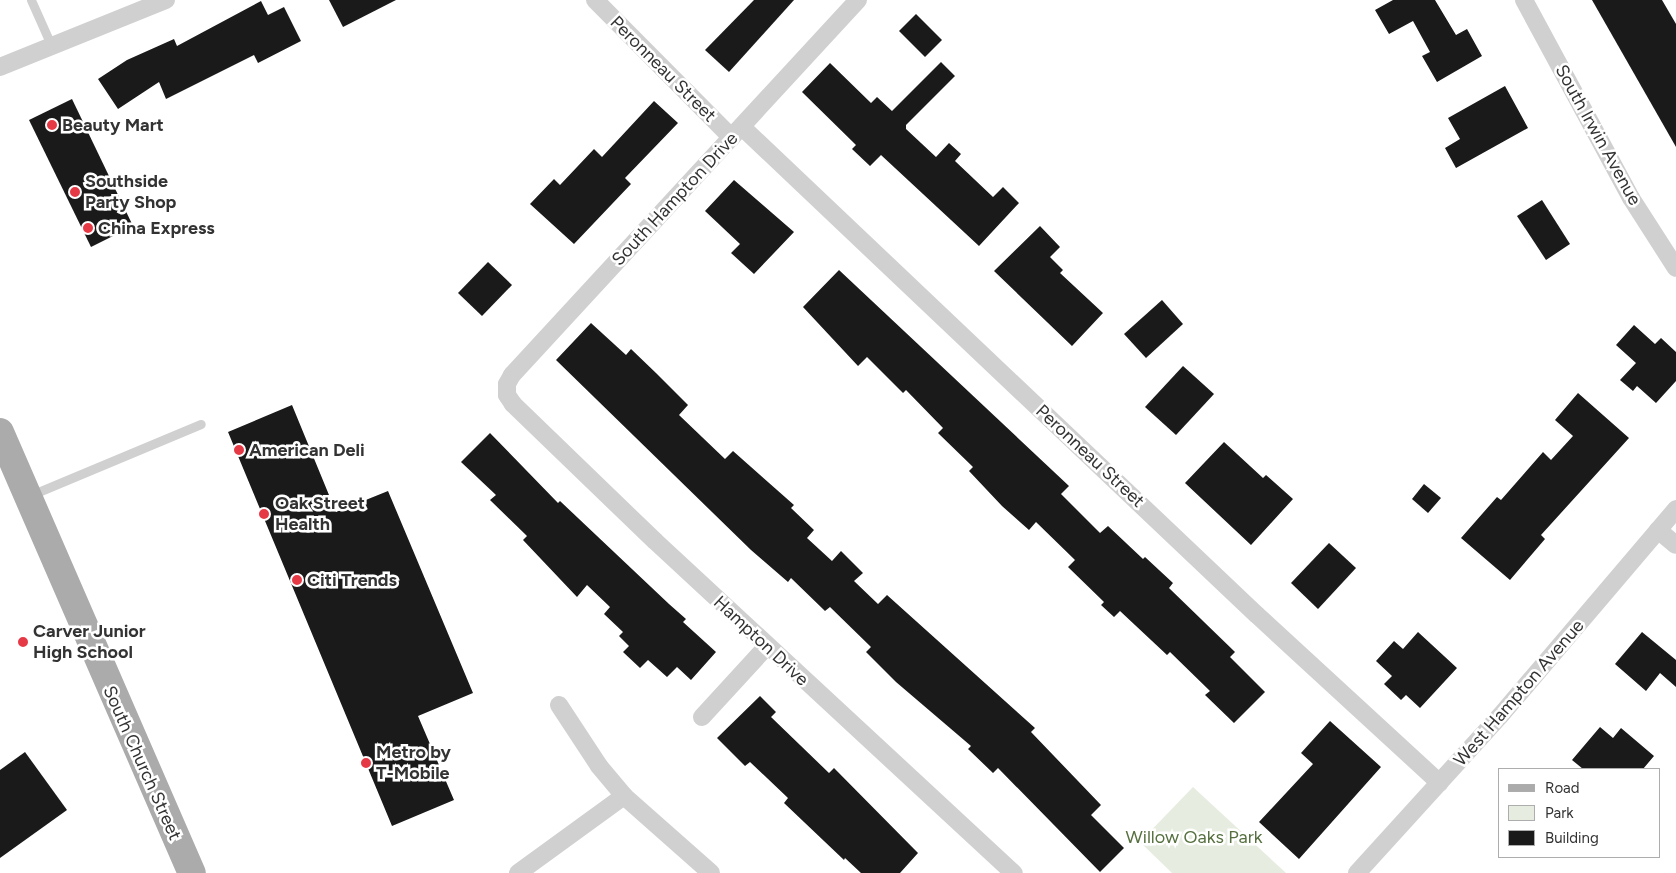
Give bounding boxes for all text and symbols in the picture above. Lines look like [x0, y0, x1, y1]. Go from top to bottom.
street label: Peronneau Street [606, 12, 720, 126]
street label: South Irwin Avenue [1550, 61, 1646, 209]
place label: Beauty Mart [62, 114, 164, 136]
marker: Beauty Mart [46, 119, 58, 131]
street label: South Hampton Drive [607, 128, 743, 270]
place label: Southside Party Shop [85, 171, 176, 213]
marker: Southside Party Shop [69, 186, 81, 198]
place label: China Express [98, 217, 215, 239]
marker: China Express [82, 222, 94, 234]
street label: Peronneau Street [1031, 400, 1149, 512]
place label: American Deli [249, 439, 365, 461]
marker: American Deli [233, 444, 245, 456]
place label: Oak Street Health [275, 493, 365, 536]
marker: Oak Street Health [257, 507, 271, 521]
place label: Citi Trends [307, 569, 397, 591]
marker: Citi Trends [291, 574, 303, 586]
street label: Hampton Drive [709, 592, 813, 690]
street label: West Hampton Avenue [1449, 615, 1589, 771]
place label: Carver Junior High School [33, 621, 146, 664]
marker: Carver Junior High School [17, 636, 29, 648]
street label: South Church Street [98, 683, 186, 843]
place label: Metro by T-Mobile [376, 742, 451, 784]
marker: Metro by T-Mobile [360, 757, 372, 769]
legend [1498, 768, 1661, 858]
text: Road [1545, 779, 1580, 797]
text: Park [1545, 804, 1574, 822]
park label: Willow Oaks Park [1125, 826, 1263, 848]
text: Building [1545, 829, 1599, 847]

